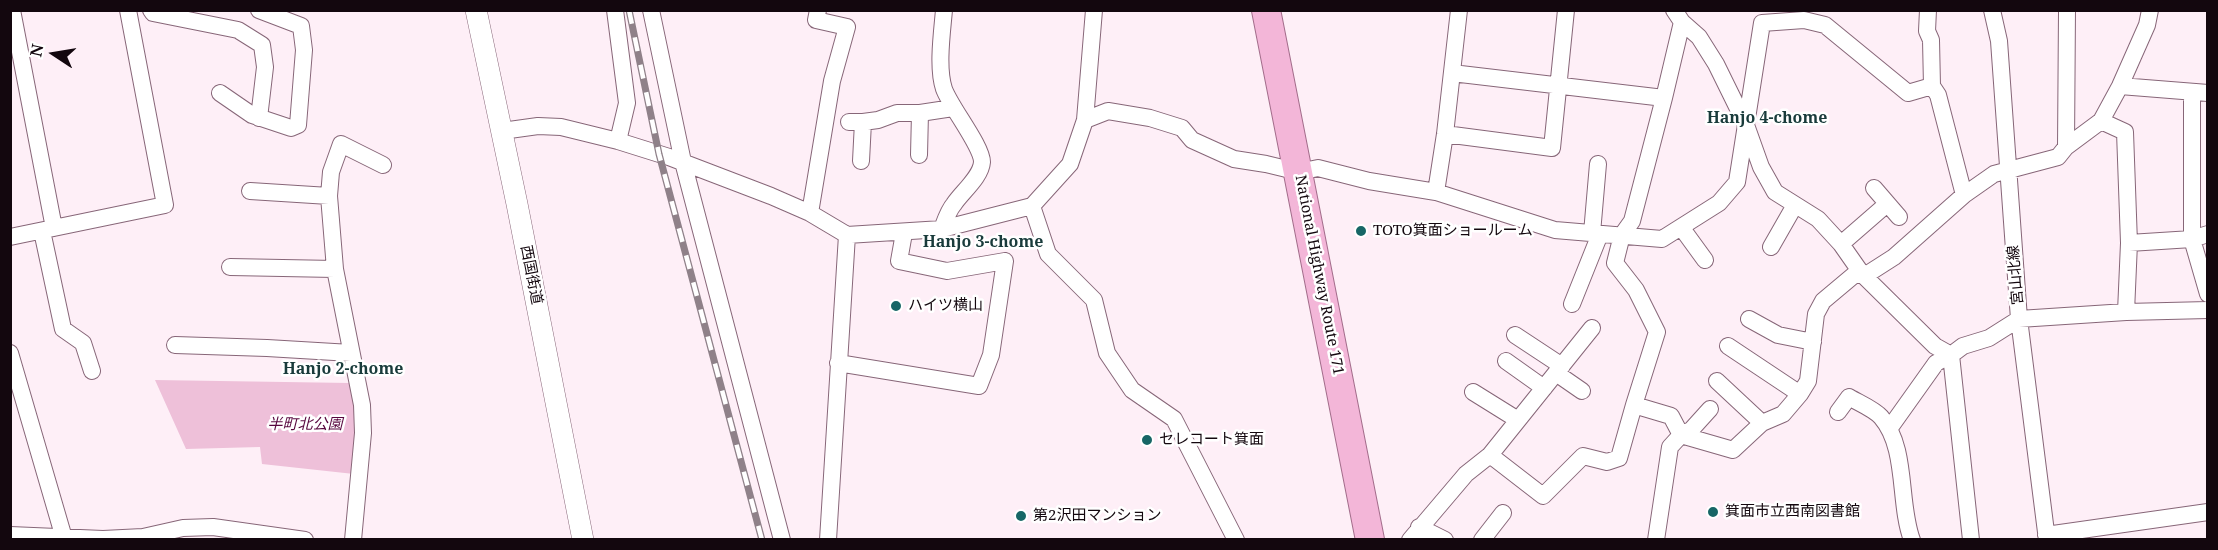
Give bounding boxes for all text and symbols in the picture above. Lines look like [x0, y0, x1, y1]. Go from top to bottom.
north arrow [24, 24, 84, 84]
text: N [24, 42, 48, 59]
district label: Hanjo 4-chome [1707, 108, 1827, 128]
street label: National Highway Route 171 [1291, 173, 1347, 377]
place label: TOTO箕面ショールーム [1373, 222, 1533, 240]
marker: TOTO箕面ショールーム [1354, 224, 1368, 238]
district label: Hanjo 3-chome [923, 232, 1043, 252]
street label: 西国街道 [516, 244, 546, 306]
street label: 宮山北線 [2004, 244, 2028, 306]
place label: ハイツ横山 [908, 297, 983, 315]
marker: ハイツ横山 [889, 299, 903, 313]
district label: Hanjo 2-chome [283, 359, 403, 379]
park label: 半町北公園 [268, 416, 342, 434]
place label: セレコート箕面 [1159, 431, 1264, 449]
marker: セレコート箕面 [1140, 433, 1154, 447]
place label: 箕面市立西南図書館 [1725, 503, 1860, 521]
marker: 箕面市立西南図書館 [1706, 505, 1720, 519]
place label: 第2沢田マンション [1033, 507, 1161, 525]
marker: 第2沢田マンション [1014, 509, 1028, 523]

